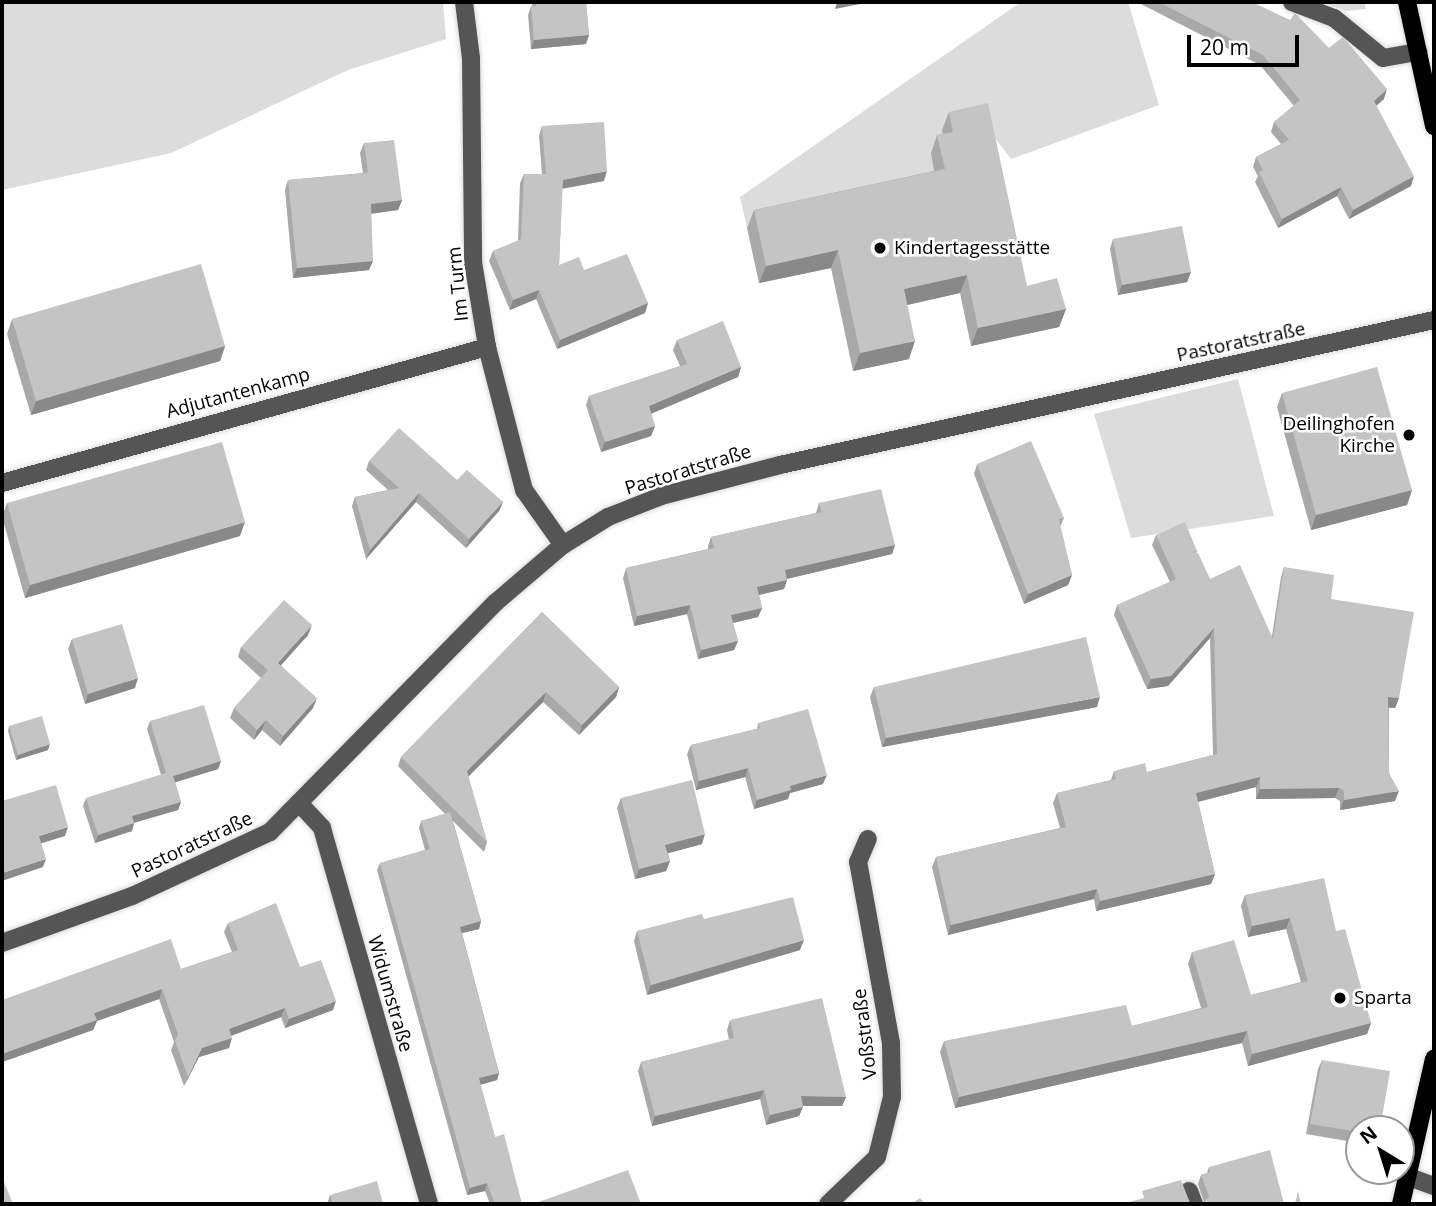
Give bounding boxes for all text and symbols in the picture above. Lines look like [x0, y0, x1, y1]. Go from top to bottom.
scale bar [1191, 21, 1303, 65]
text: 20 m [1200, 33, 1249, 61]
place label: Kindertagesstätte [894, 237, 1050, 259]
marker: Kindertagesstätte [872, 240, 888, 256]
street label: Im Turm [443, 245, 473, 323]
street label: Pastoratstraße [1175, 317, 1307, 367]
street label: Adjutantenkamp [164, 363, 312, 423]
place label: Deilinghofen Kirche [1282, 413, 1395, 457]
marker: Deilinghofen Kirche [1401, 427, 1417, 443]
street label: Pastoratstraße [622, 440, 754, 500]
street label: Pastoratstraße [128, 807, 256, 883]
street label: Widumstraße [363, 933, 417, 1055]
street label: Voßstraße [848, 987, 882, 1081]
place label: Sparta [1354, 987, 1412, 1009]
marker: Sparta [1332, 990, 1348, 1006]
north arrow [1345, 1115, 1415, 1185]
text: N [1354, 1120, 1382, 1150]

